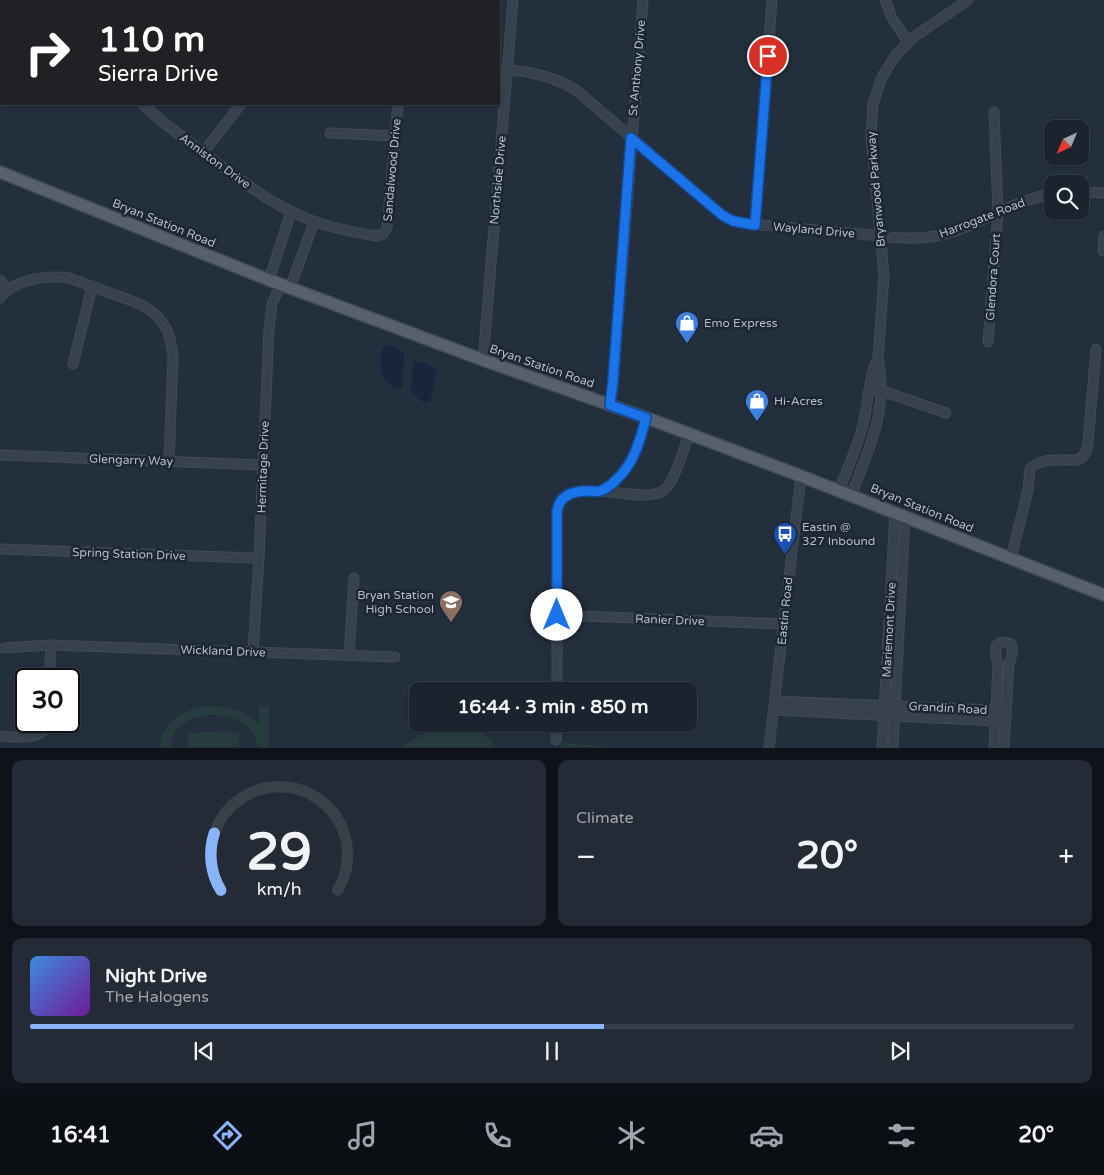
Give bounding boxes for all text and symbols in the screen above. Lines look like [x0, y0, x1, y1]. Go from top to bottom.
text: 110 m [98, 19, 205, 61]
street label: St Anthony Drive [626, 19, 648, 117]
icon: right [15, 20, 80, 85]
pin [747, 35, 789, 77]
icon: arrive [754, 42, 782, 70]
text: Sierra Drive [98, 61, 218, 87]
street label: Sandalwood Drive [381, 118, 403, 222]
north arrow [1044, 120, 1089, 165]
map controls [1044, 120, 1089, 220]
street label: Bryanwood Parkway [864, 130, 888, 247]
street label: Anniston Drive [177, 131, 253, 191]
street label: Northside Drive [487, 135, 509, 225]
button: search [1044, 175, 1089, 220]
street label: Harrogate Road [937, 195, 1027, 241]
street label: Bryan Station Road [110, 196, 218, 250]
street label: Wayland Drive [773, 219, 856, 241]
street label: Glendora Court [983, 232, 1003, 321]
shop icon: Emo Express [674, 310, 700, 344]
place label: Emo Express [704, 316, 778, 330]
street label: Bryan Station Road [488, 341, 596, 391]
shop icon: Hi-Acres [744, 388, 770, 422]
place label: Hi-Acres [774, 394, 823, 408]
street label: Hermitage Drive [254, 420, 272, 514]
street label: Glengarry Way [89, 452, 174, 468]
street label: Bryan Station Road [868, 481, 976, 535]
place label: Eastin @ 327 Inbound [802, 520, 875, 548]
bus stop icon: Eastin @ 327 Inbound [772, 521, 798, 555]
street label: Spring Station Drive [72, 545, 186, 563]
street label: Eastin Road [774, 576, 796, 646]
street label: Mariemont Drive [880, 582, 898, 678]
place label: Bryan Station High School [357, 588, 434, 616]
position arrow [530, 588, 582, 640]
school or university icon: Bryan Station High School [438, 589, 464, 623]
street label: Ranier Drive [635, 612, 705, 628]
street label: Wickland Drive [180, 643, 266, 659]
speed limit sign: 30 [15, 668, 80, 733]
text: 16:44 · 3 min · 850 m [457, 696, 649, 718]
street label: Grandin Road [908, 699, 988, 717]
text: Climate [576, 808, 634, 828]
text: 29 [246, 821, 312, 884]
text: 20° [796, 833, 858, 879]
text: − [576, 840, 596, 874]
text: + [1058, 840, 1074, 874]
text: km/h [257, 879, 301, 900]
text: Night Drive [105, 965, 207, 987]
text: The Halogens [105, 987, 209, 1007]
icon: previous [190, 1037, 218, 1065]
icon: pause [538, 1037, 566, 1065]
icon: next [886, 1037, 914, 1065]
icon: directions [210, 1118, 245, 1153]
icon: music [345, 1118, 380, 1153]
icon: phone [480, 1118, 515, 1153]
icon: climate [614, 1118, 649, 1153]
icon: car [749, 1118, 784, 1153]
icon: filters [884, 1118, 919, 1153]
text: 16:41 [50, 1122, 111, 1148]
text: 20° [1018, 1122, 1054, 1148]

